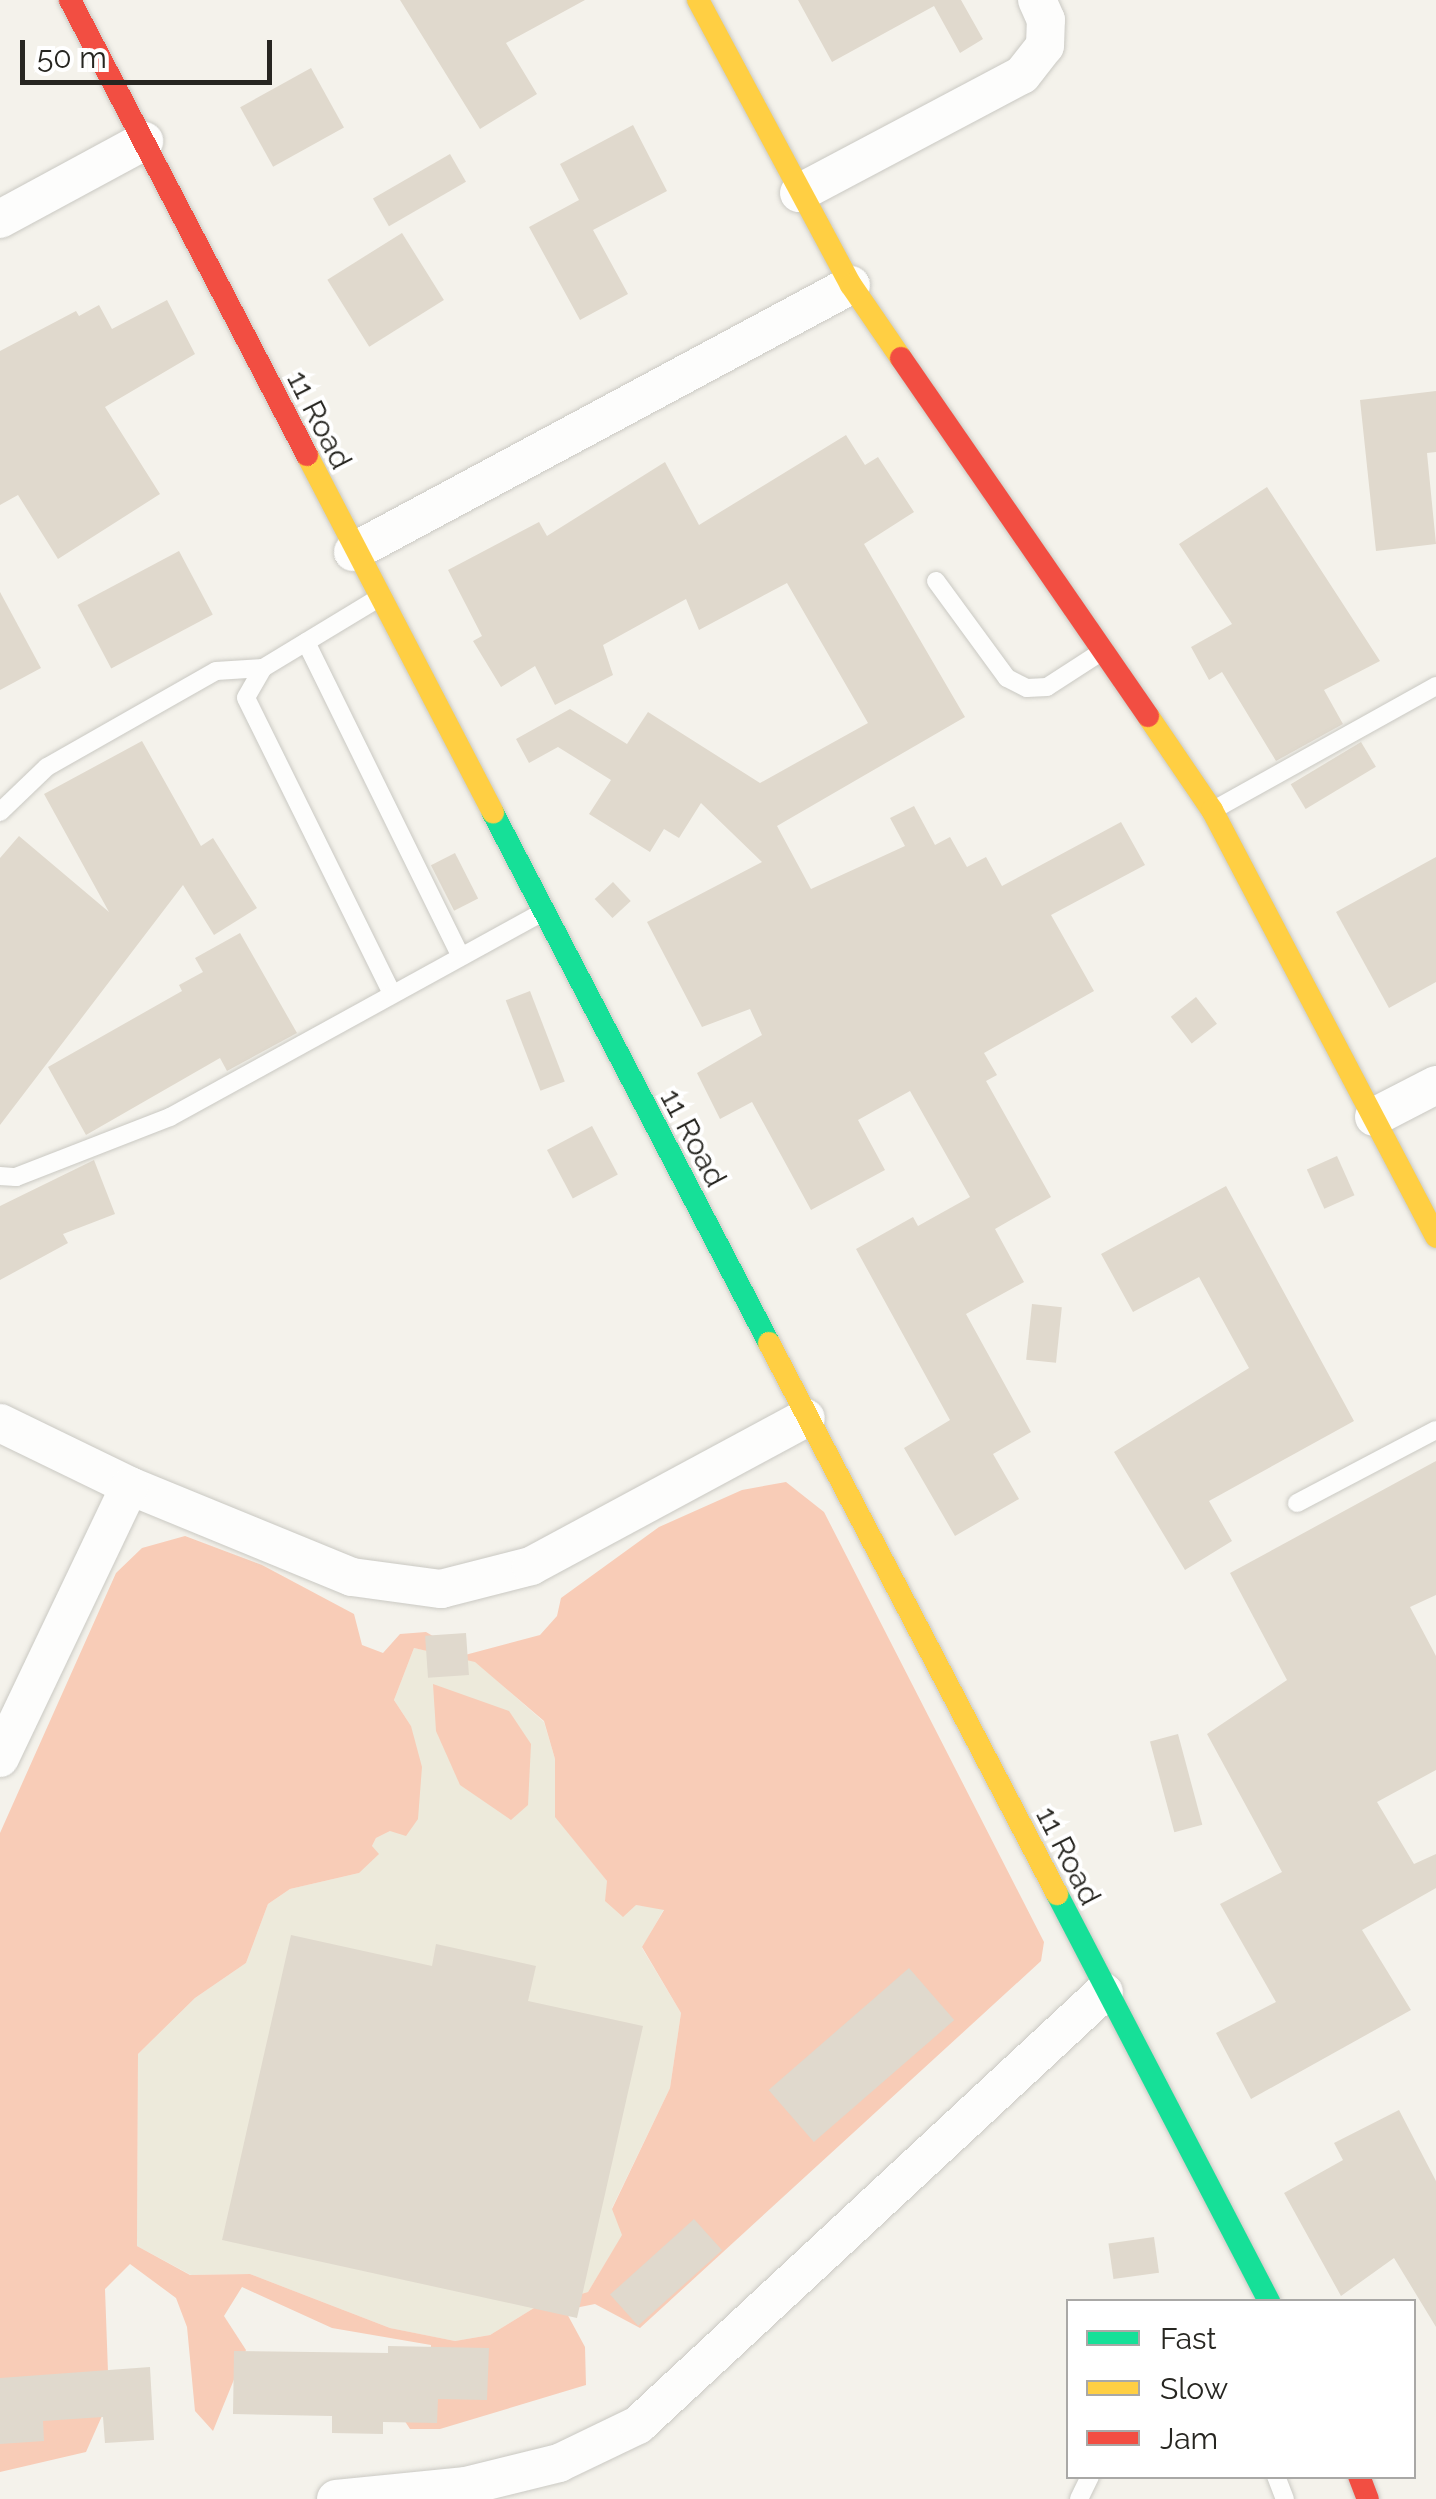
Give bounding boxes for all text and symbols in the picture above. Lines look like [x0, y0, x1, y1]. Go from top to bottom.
scale bar [25, 20, 278, 82]
text: 50 m [37, 40, 107, 75]
street label: 11 Road [279, 365, 359, 475]
street label: 11 Road [652, 1083, 734, 1193]
street label: 11 Road [1028, 1801, 1108, 1911]
legend [1066, 2299, 1416, 2479]
text: Fast [1160, 2321, 1217, 2356]
text: Slow [1160, 2371, 1228, 2406]
text: Jam [1160, 2421, 1218, 2456]

